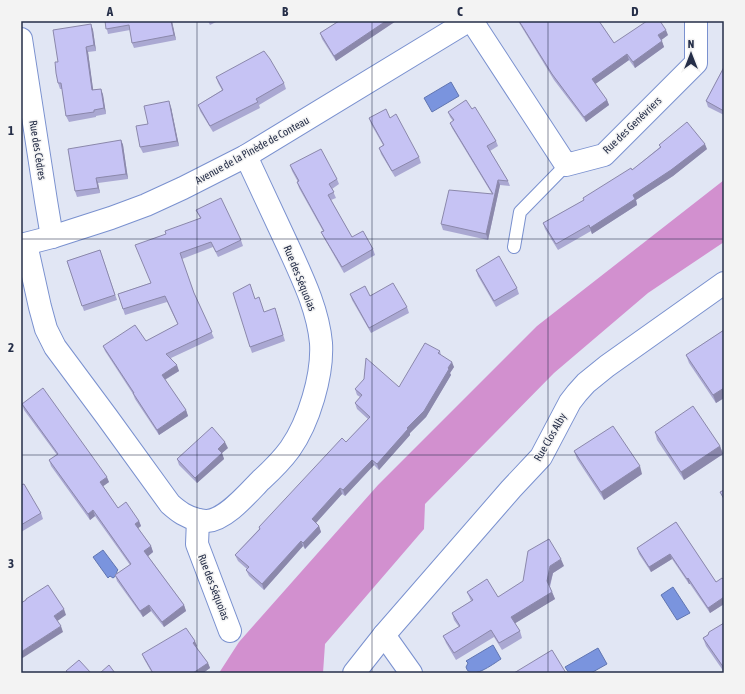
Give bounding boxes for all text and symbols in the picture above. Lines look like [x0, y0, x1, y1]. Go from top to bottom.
text: A [106, 4, 114, 19]
text: B [282, 4, 289, 19]
text: C [457, 4, 463, 19]
text: D [631, 4, 639, 19]
north arrow [671, 34, 711, 74]
text: N [688, 38, 694, 50]
street label: Rue des Genévriers [600, 94, 664, 156]
street label: Avenue de la Pinède de Conteau [193, 114, 311, 186]
street label: Rue des Cèdres [27, 119, 49, 181]
text: 1 [8, 123, 14, 138]
street label: Rue des Séquoias [281, 243, 319, 313]
text: 2 [8, 340, 14, 355]
street label: Rue Clos Alby [531, 410, 569, 463]
street label: Rue des Séquoias [196, 552, 232, 622]
text: 3 [8, 556, 14, 571]

